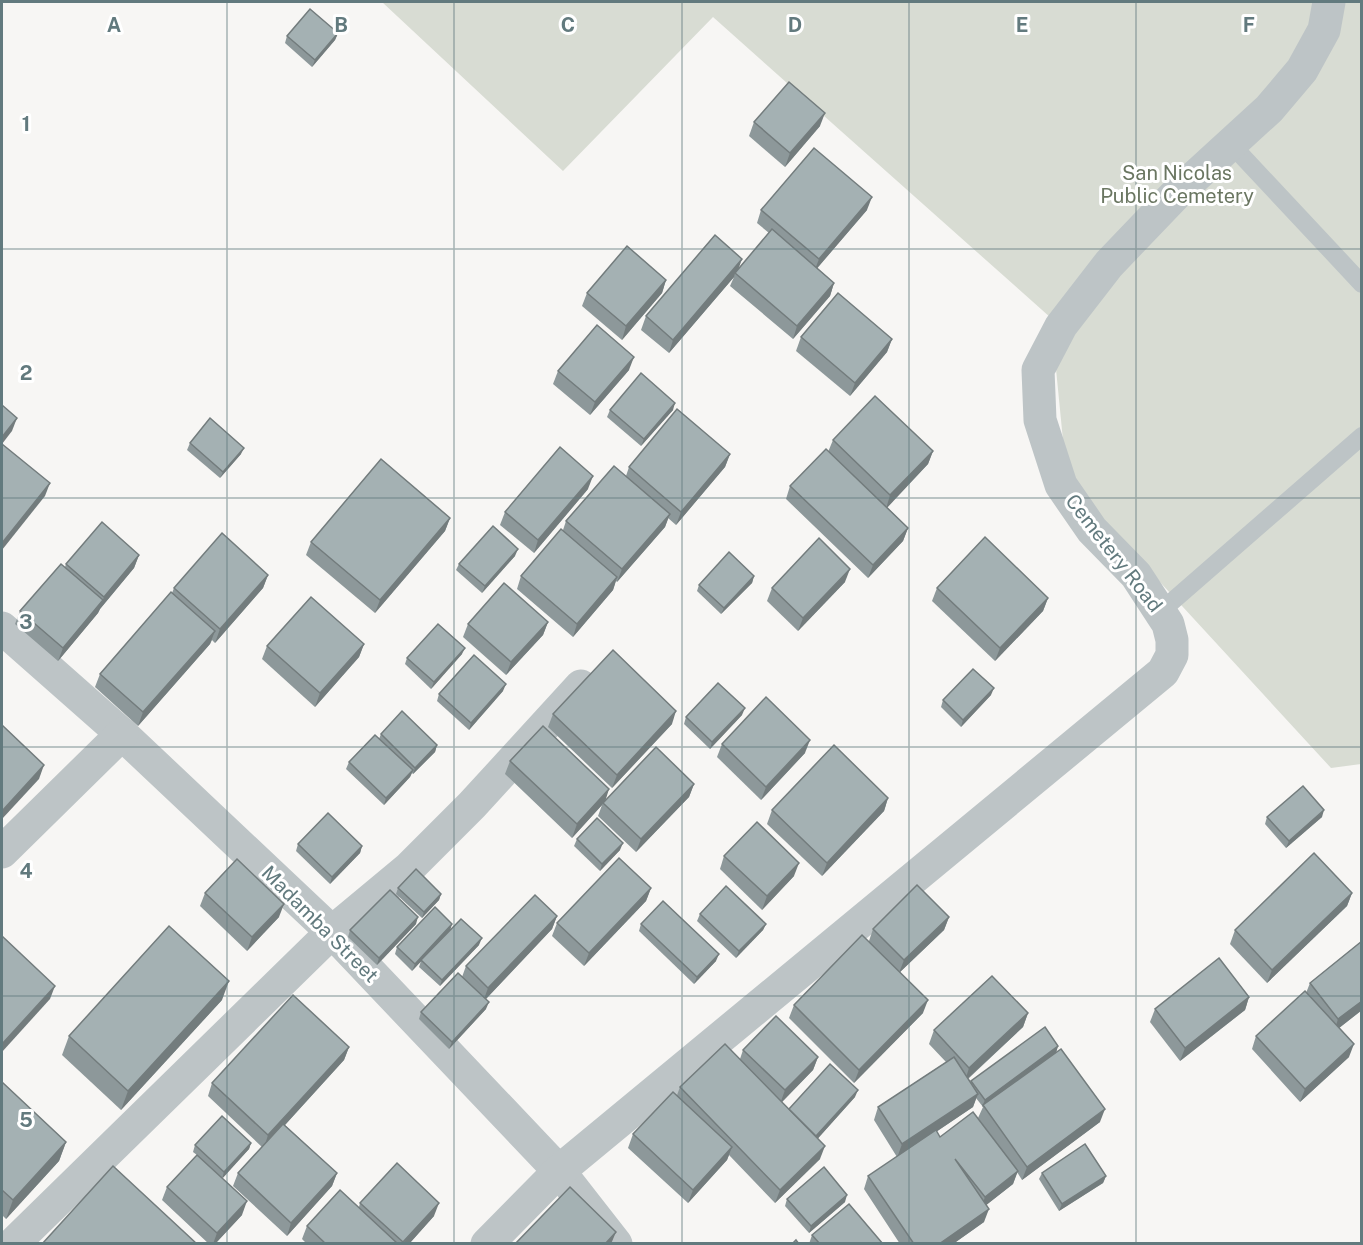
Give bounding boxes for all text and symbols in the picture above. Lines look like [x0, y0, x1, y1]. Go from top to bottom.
text: A [107, 13, 121, 37]
text: B [334, 13, 348, 37]
text: C [561, 13, 575, 37]
text: D [788, 13, 802, 37]
text: E [1016, 13, 1028, 37]
text: F [1243, 13, 1255, 37]
text: 1 [22, 112, 30, 136]
park label: San Nicolas Public Cemetery [1100, 161, 1254, 208]
text: 2 [20, 361, 32, 385]
street label: Cemetery Road [1061, 489, 1167, 617]
text: 3 [19, 610, 33, 634]
text: 4 [19, 859, 33, 883]
street label: Madamba Street [257, 861, 383, 987]
text: 5 [19, 1108, 33, 1132]

